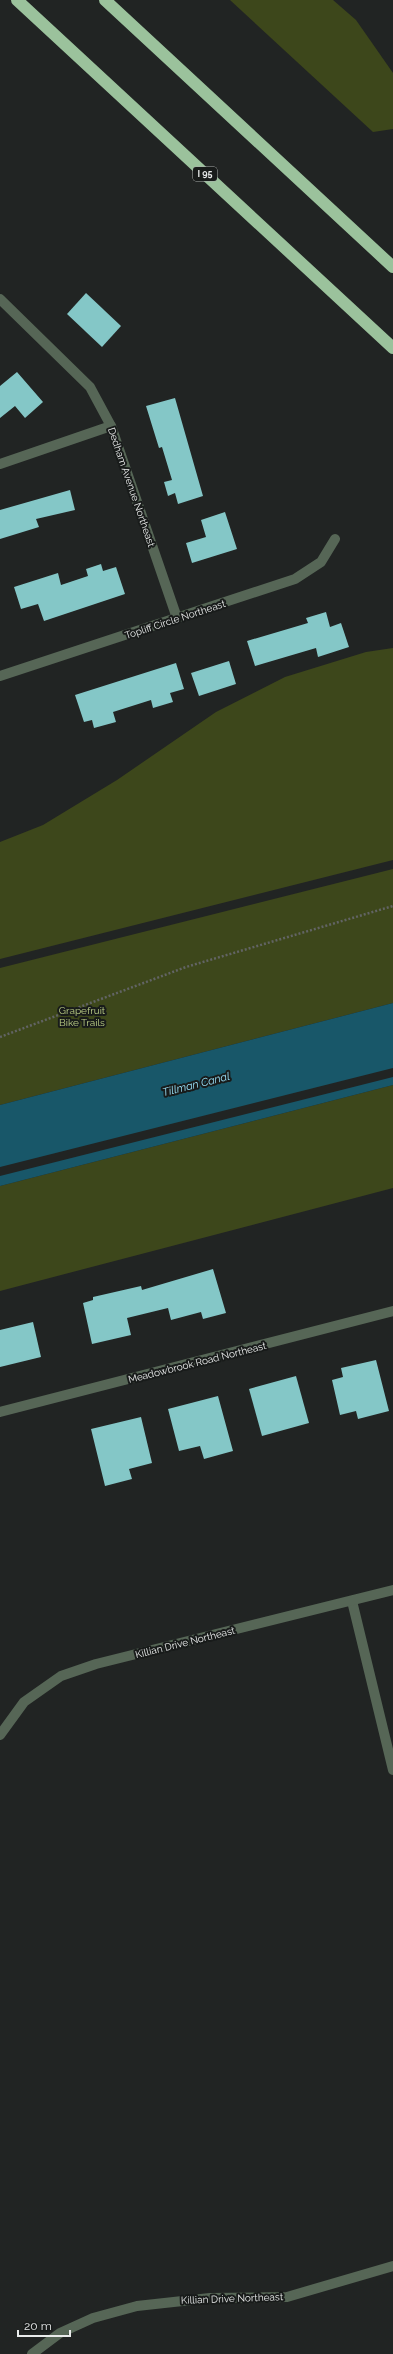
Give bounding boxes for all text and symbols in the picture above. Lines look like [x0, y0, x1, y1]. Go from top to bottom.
road number: I 95 [193, 167, 217, 181]
street label: Dedham Avenue Northeast [106, 426, 157, 549]
street label: Topliff Circle Northeast [124, 598, 227, 641]
park label: Grapefruit Bike Trails [59, 1005, 106, 1028]
water label: Tillman Canal [161, 1070, 231, 1099]
street label: Meadowbrook Road Northeast [127, 1340, 268, 1385]
street label: Killian Drive Northeast [134, 1625, 237, 1660]
street label: Killian Drive Northeast [181, 2291, 284, 2306]
scale bar [18, 2312, 70, 2338]
text: 20 m [24, 2319, 52, 2333]

